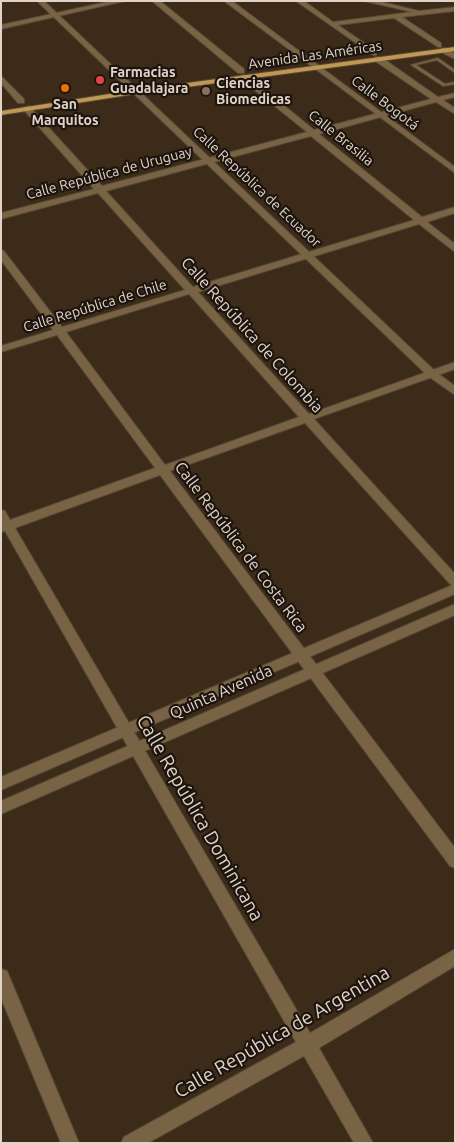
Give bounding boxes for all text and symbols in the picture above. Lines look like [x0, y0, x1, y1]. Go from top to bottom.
street label: Avenida Las Américas [247, 37, 383, 73]
place label: Farmacias Guadalajara [110, 64, 188, 96]
street label: Calle Bogotá [348, 72, 422, 134]
marker: Farmacias Guadalajara [94, 74, 106, 86]
place label: Ciencias Biomedicas [216, 75, 291, 108]
marker: San Marquitos [59, 82, 71, 94]
marker: Ciencias Biomedicas [200, 85, 212, 97]
place label: San Marquitos [31, 96, 99, 128]
street label: Calle Brasilia [305, 107, 377, 169]
street label: Calle República de Ecuador [189, 123, 325, 251]
street label: Calle República de Uruguay [24, 143, 194, 203]
street label: Calle República de Colombia [177, 253, 327, 417]
street label: Calle República de Chile [21, 276, 169, 336]
street label: Calle República de Costa Rica [171, 458, 311, 636]
street label: Quinta Avenida [167, 661, 275, 723]
street label: Calle República Dominicana [132, 711, 268, 925]
street label: Calle República de Argentina [170, 961, 394, 1103]

